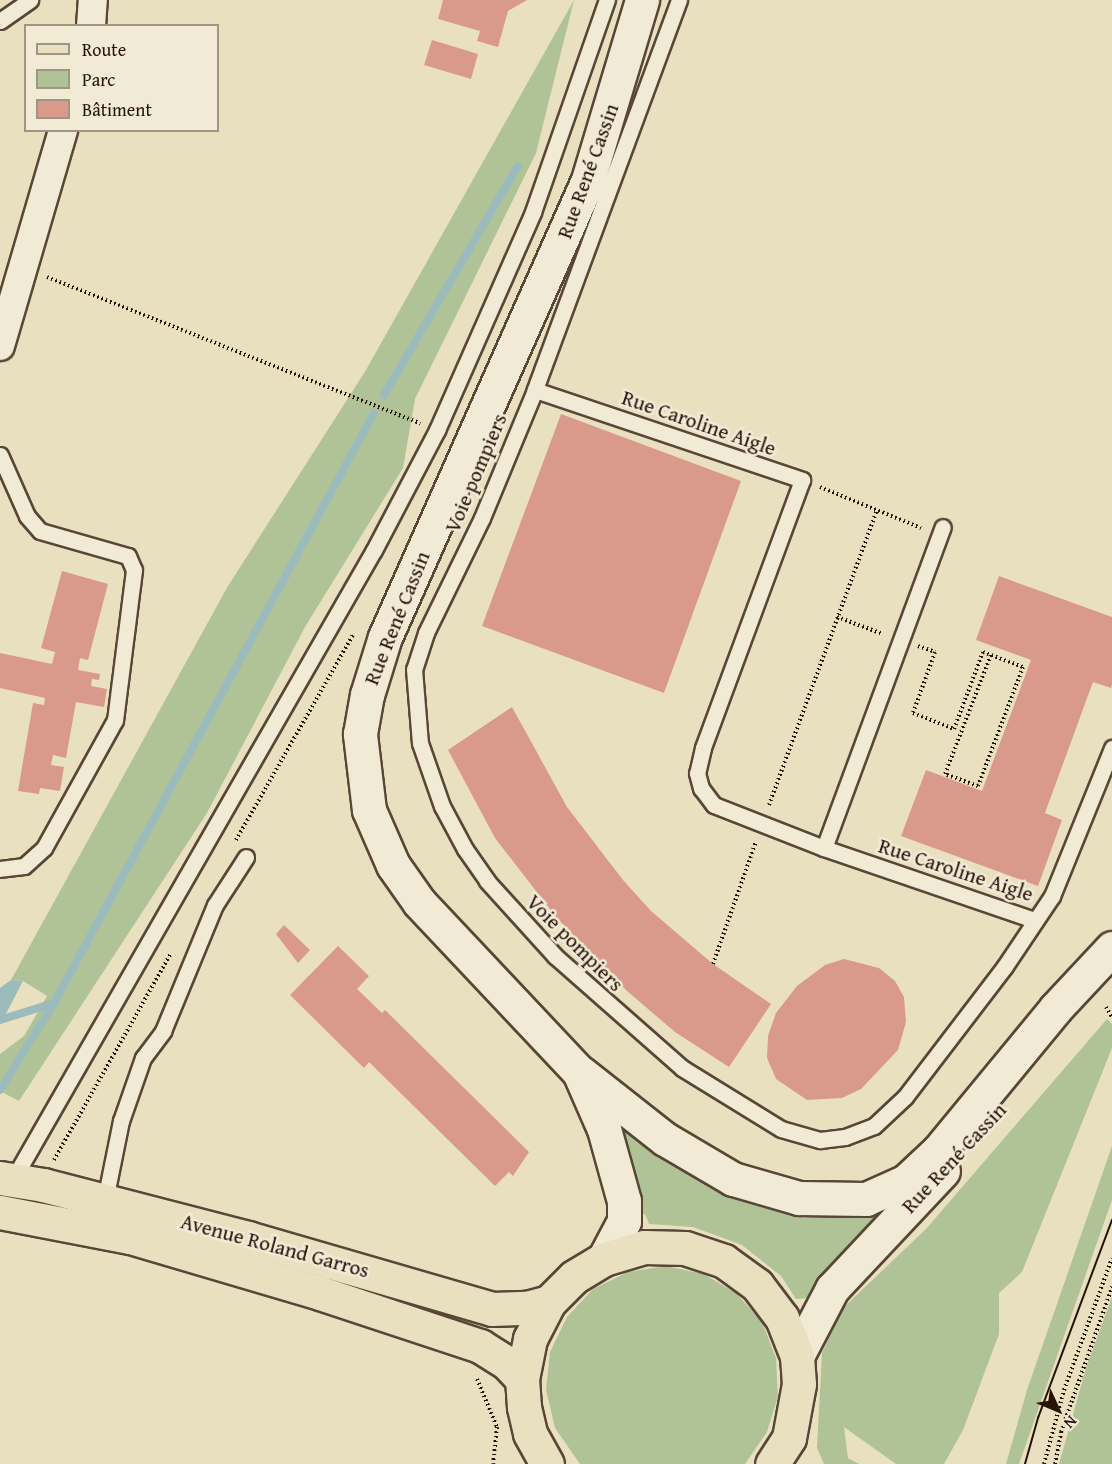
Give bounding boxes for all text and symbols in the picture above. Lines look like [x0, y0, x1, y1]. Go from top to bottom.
legend [24, 24, 219, 132]
text: Route [82, 36, 126, 63]
text: Parc [82, 66, 115, 93]
text: Bâtiment [82, 96, 152, 123]
street label: Rue René Cassin [552, 100, 624, 242]
street label: Rue Caroline Aigle [619, 385, 779, 461]
street label: Voie pompiers [440, 410, 512, 536]
street label: Rue René Cassin [359, 548, 435, 688]
street label: Rue Caroline Aigle [875, 833, 1037, 907]
street label: Voie pompiers [521, 889, 629, 997]
street label: Rue René Cassin [896, 1098, 1012, 1218]
street label: Avenue Roland Garros [178, 1209, 372, 1283]
north arrow [1028, 1380, 1088, 1440]
text: N [1059, 1410, 1083, 1435]

